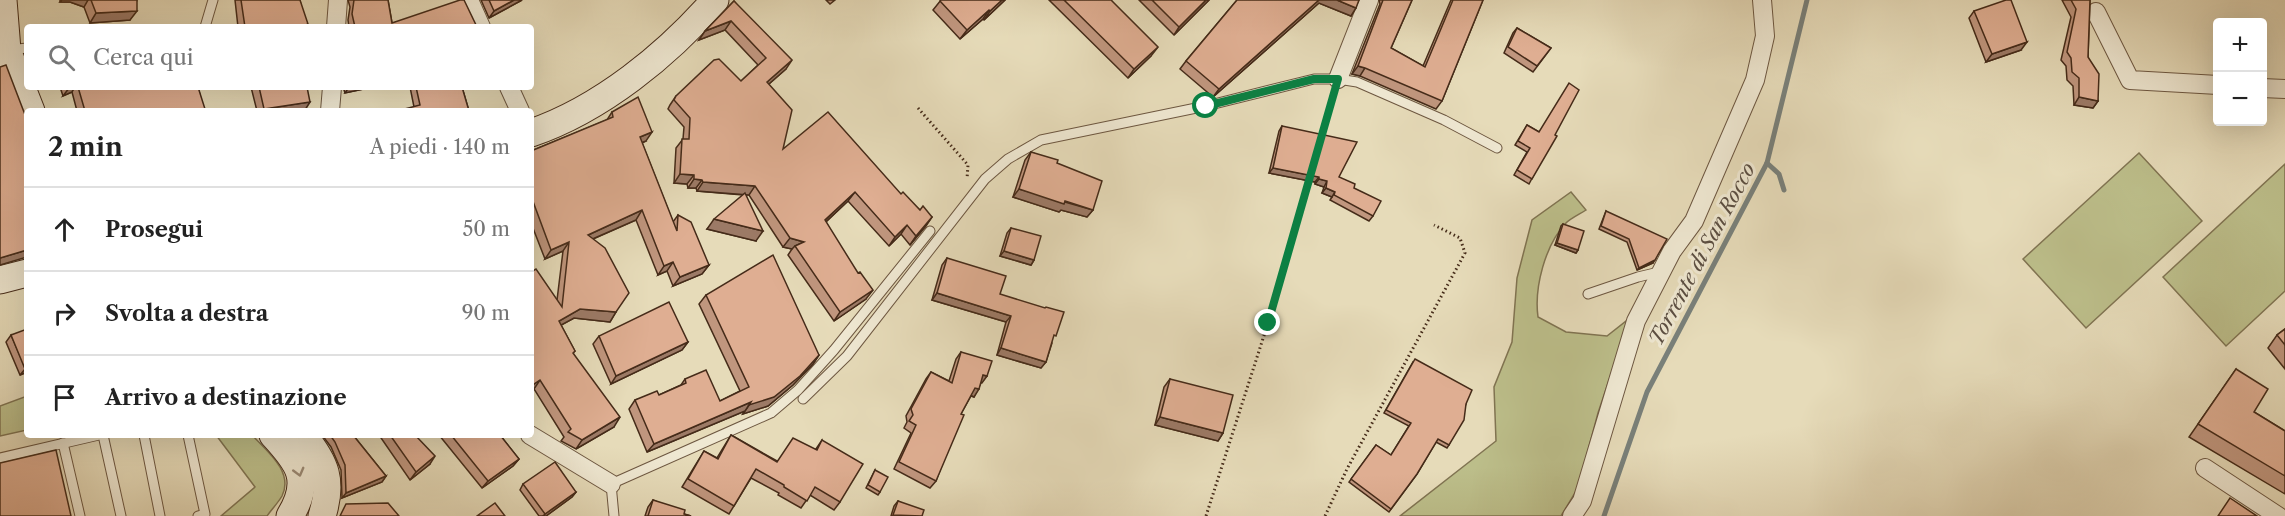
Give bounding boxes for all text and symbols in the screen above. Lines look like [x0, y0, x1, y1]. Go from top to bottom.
map controls [2213, 18, 2267, 126]
button: + [2213, 18, 2267, 72]
search box [24, 24, 534, 90]
icon: search [45, 41, 78, 74]
text: Cerca qui [93, 44, 194, 71]
button: − [2213, 72, 2267, 126]
route start [1192, 92, 1218, 118]
text: 2 min [48, 131, 123, 163]
text: A piedi · 140 m [370, 135, 510, 159]
water label: Torrente di San Rocco [1644, 159, 1760, 349]
icon: ahead [48, 213, 81, 246]
text: Prosegui [105, 216, 203, 243]
text: 50 m [463, 217, 510, 241]
icon: right [48, 297, 81, 330]
text: Svolta a destra [105, 300, 268, 327]
text: 90 m [462, 301, 510, 325]
route end [1254, 309, 1280, 335]
icon: arrive [48, 381, 81, 414]
text: Arrivo a destinazione [105, 384, 347, 411]
one-way arrow [291, 467, 304, 477]

